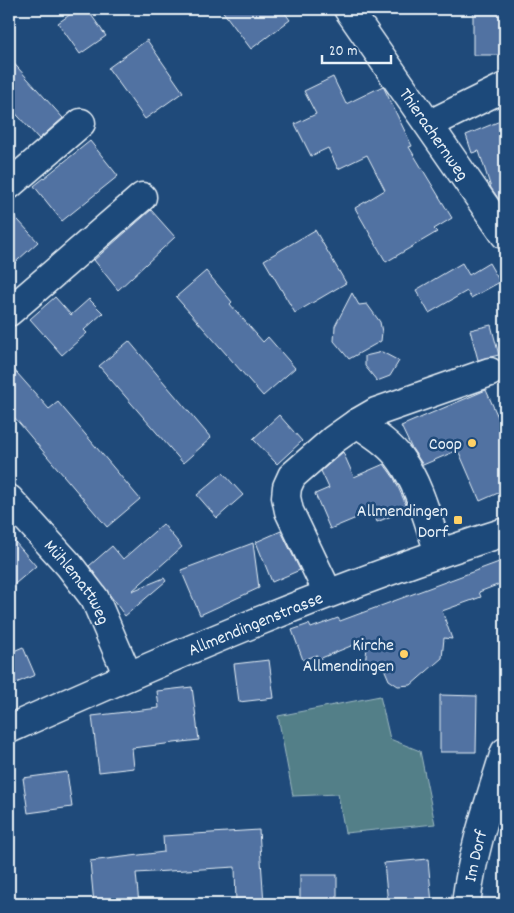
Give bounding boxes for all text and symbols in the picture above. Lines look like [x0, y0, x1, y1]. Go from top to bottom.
scale bar [322, 32, 390, 64]
text: 20 m [329, 41, 357, 63]
street label: Thierachernweg [392, 84, 474, 187]
place label: Coop [429, 433, 462, 458]
marker: Coop [466, 437, 478, 449]
place label: Allmendingen Dorf [357, 500, 449, 546]
marker: Allmendingen Dorf [452, 514, 464, 526]
street label: Mühlemattweg [37, 535, 115, 629]
street label: Allmendingenstrasse [185, 587, 327, 664]
place label: Kirche Allmendingen [303, 634, 394, 680]
marker: Kirche Allmendingen [398, 648, 410, 660]
street label: Im Dorf [459, 827, 496, 884]

